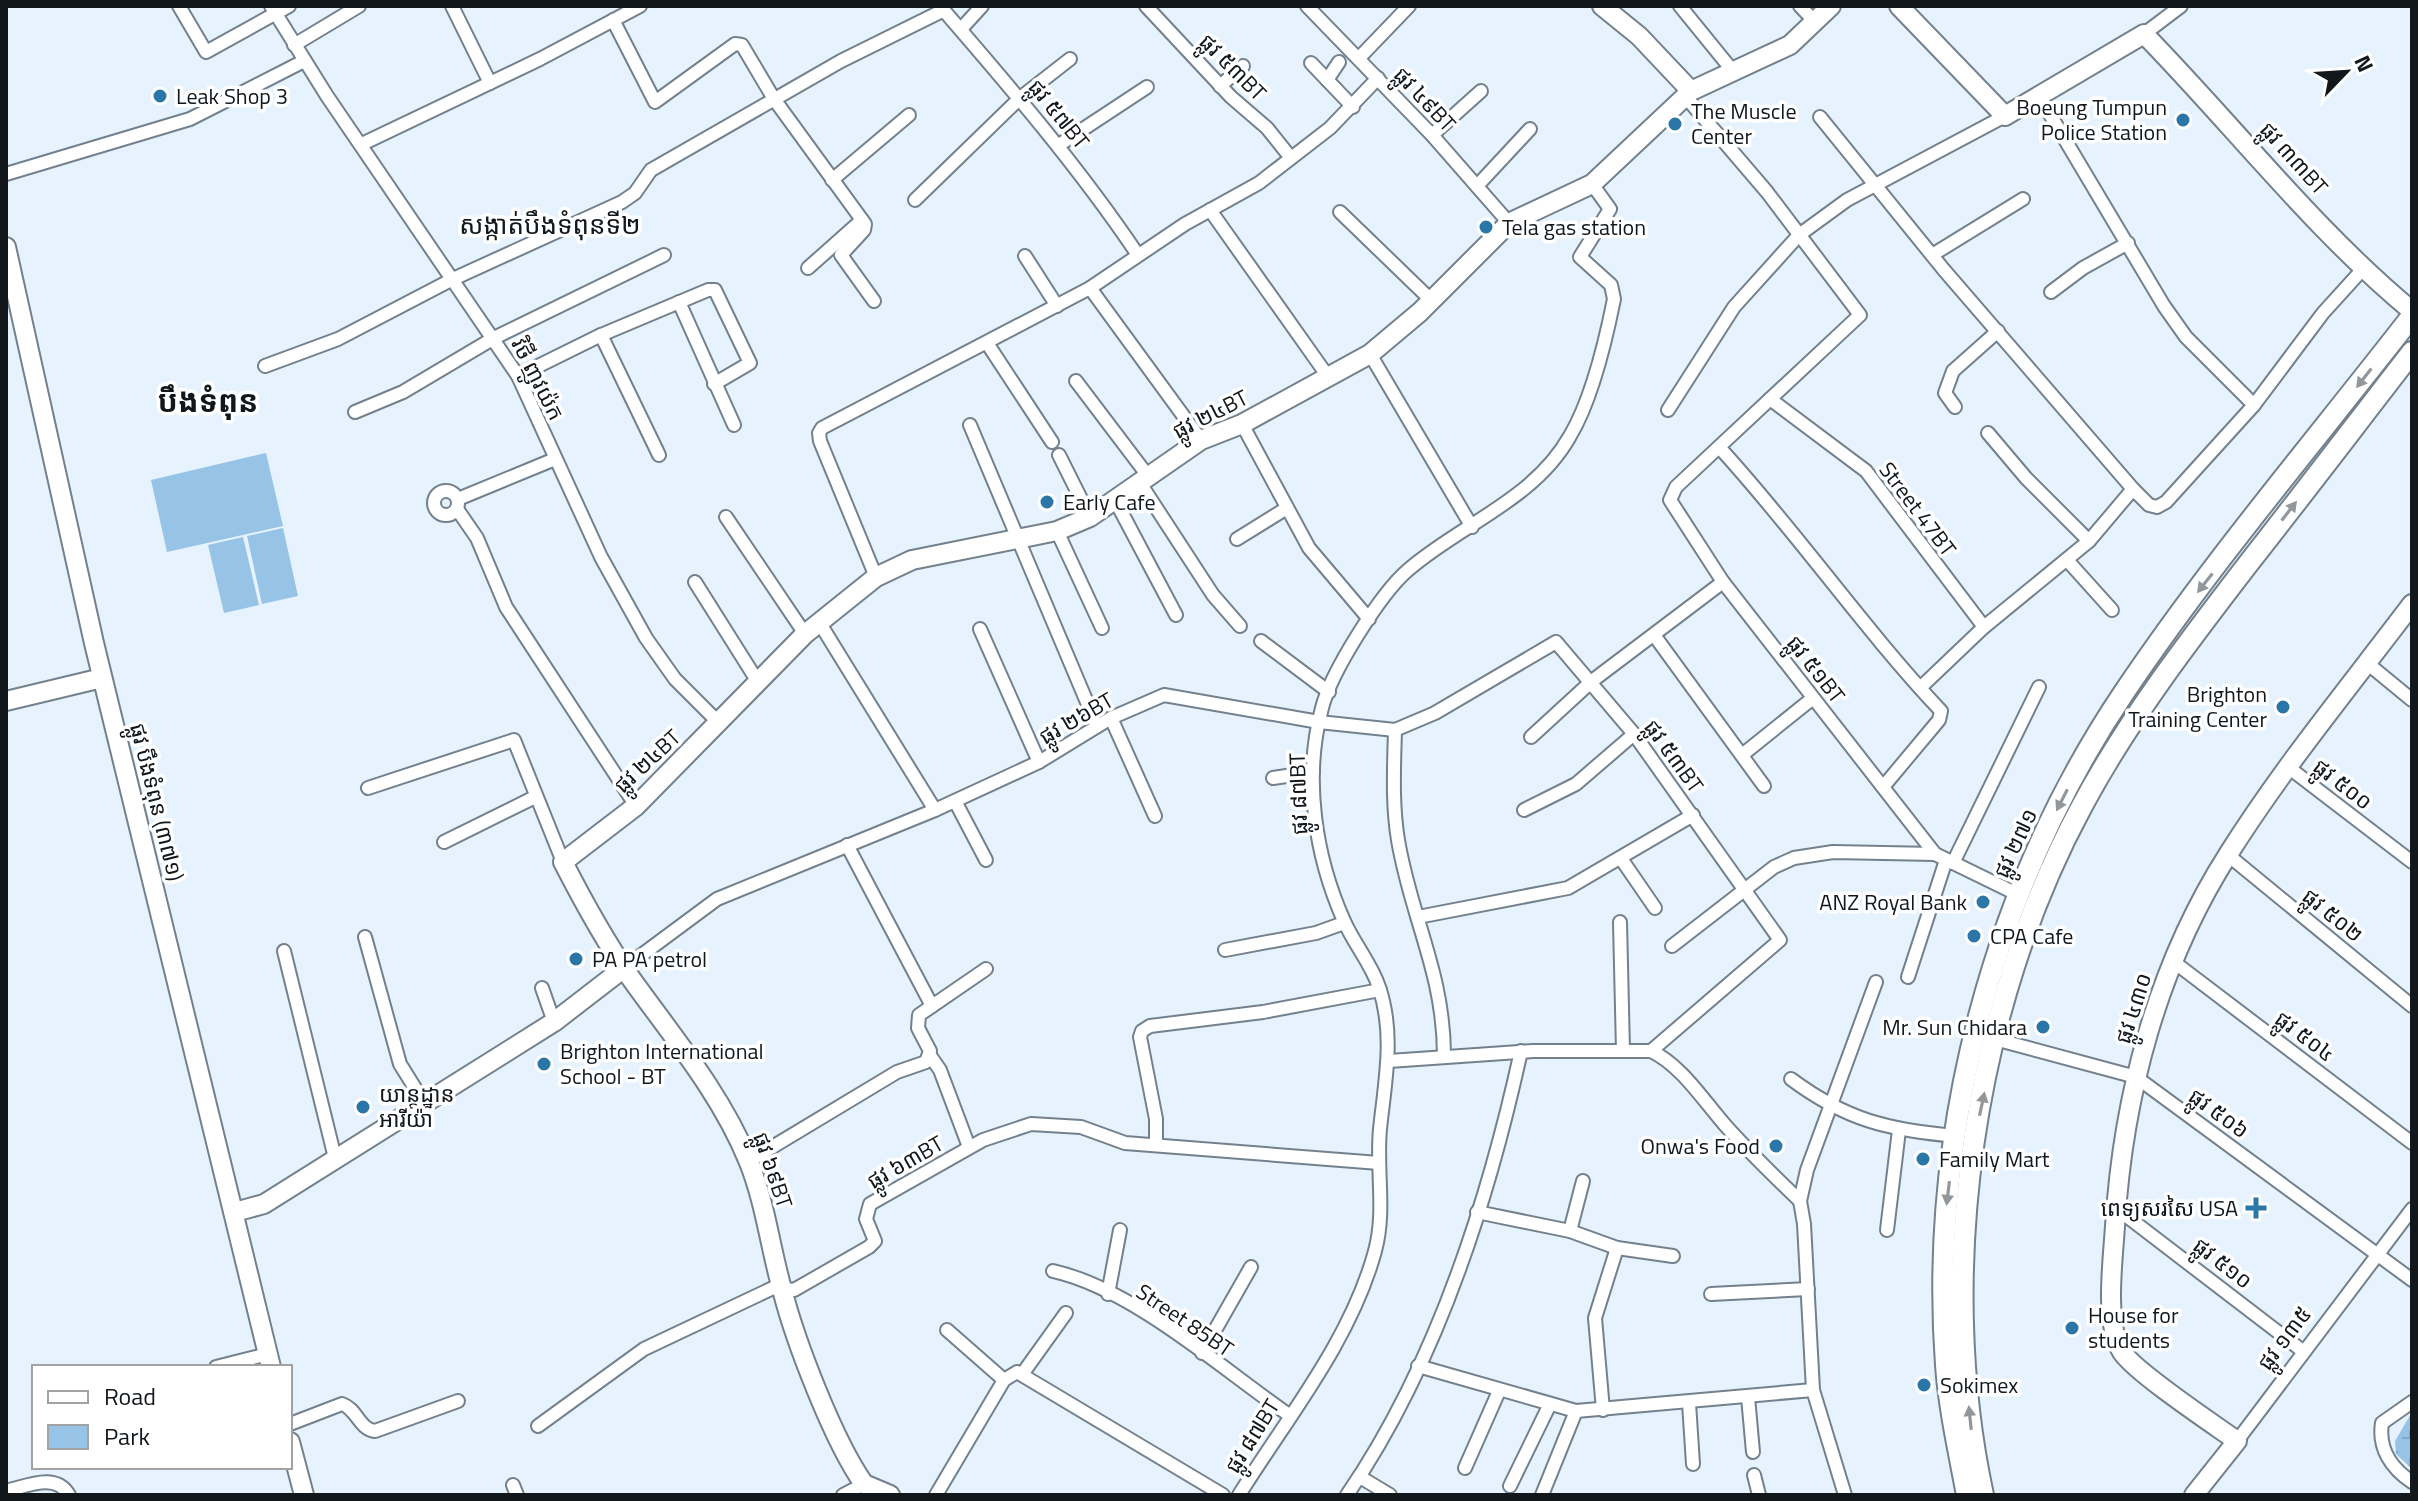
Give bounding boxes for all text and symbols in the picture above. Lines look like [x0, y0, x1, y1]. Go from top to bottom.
street label: ផ្លូវ ៥៣BT [1189, 25, 1275, 111]
north arrow [2306, 32, 2386, 112]
text: N [2345, 49, 2383, 78]
street label: ផ្លូវ ៤៩BT [1383, 59, 1465, 142]
street label: ផ្លូវ ៥៧BT [1017, 71, 1098, 159]
place label: Leak Shop 3 [176, 79, 288, 113]
marker: Leak Shop 3 [151, 87, 169, 105]
place label: Boeung Tumpun Police Station [2016, 90, 2167, 149]
place label: The Muscle Center [1691, 94, 1797, 153]
marker: Boeung Tumpun Police Station [2174, 111, 2192, 129]
street label: ផ្លូវ ៣៣BT [2249, 114, 2337, 205]
marker: The Muscle Center [1666, 115, 1684, 133]
district label: សង្កាត់បឹងទំពុនទី២ [459, 205, 641, 244]
place label: Tela gas station [1502, 210, 1646, 244]
marker: Tela gas station [1477, 218, 1495, 236]
street label: វិថី ញូវយ៉ក [500, 331, 573, 428]
one-way arrow [2357, 368, 2373, 388]
district label: បឹងទំពុន [158, 378, 258, 424]
street label: ផ្លូវ ២៤BT [1166, 380, 1256, 451]
street label: Street 47BT [1871, 454, 1965, 564]
place label: Early Cafe [1063, 485, 1156, 519]
marker: Early Cafe [1038, 493, 1056, 511]
one-way arrow [2281, 501, 2297, 521]
one-way arrow [2197, 573, 2213, 594]
street label: ផ្លូវ ៥១BT [1776, 628, 1854, 713]
place label: Brighton Training Center [2128, 677, 2267, 736]
street label: ផ្លូវ ២៦BT [1032, 683, 1122, 756]
marker: Brighton Training Center [2274, 698, 2292, 716]
street label: ផ្លូវ ៥៣BT [1633, 712, 1713, 802]
street label: ផ្លូវ បឹងទំពុន (៣៧១) [118, 719, 193, 885]
street label: ផ្លូវ ២៤BT [606, 721, 691, 804]
street label: ផ្លូវ ៥០០ [2304, 750, 2380, 821]
street label: ផ្លូវ ៨៧BT [1280, 752, 1320, 836]
one-way arrow [2055, 788, 2068, 811]
street label: ផ្លូវ ២៧១ [1984, 802, 2049, 885]
street label: ផ្លូវ ៥០២ [2293, 880, 2371, 953]
place label: ANZ Royal Bank [1819, 885, 1967, 919]
marker: ANZ Royal Bank [1974, 893, 1992, 911]
place label: CPA Cafe [1990, 919, 2073, 953]
marker: CPA Cafe [1965, 927, 1983, 945]
place label: PA PA petrol [592, 942, 707, 976]
marker: PA PA petrol [567, 950, 585, 968]
street label: ផ្លូវ ៤៣០ [2106, 968, 2164, 1049]
street label: ផ្លូវ ៥០៤ [2266, 1002, 2342, 1073]
place label: Mr. Sun Chidara [1882, 1010, 2027, 1044]
marker: Mr. Sun Chidara [2034, 1018, 2052, 1036]
place label: Brighton International School - BT [560, 1034, 764, 1093]
marker: Brighton International School - BT [535, 1055, 553, 1073]
place label: យាន្ដដ្ឋាន អារីយ៉ា [379, 1077, 455, 1136]
street label: ផ្លូវ ៥០៦ [2179, 1079, 2256, 1150]
one-way arrow [1976, 1091, 1989, 1116]
marker: យាន្ដដ្ឋាន អារីយ៉ា [354, 1098, 372, 1116]
street label: ផ្លូវ ៦៣BT [860, 1126, 952, 1201]
street label: ផ្លូវ ៦៩BT [741, 1127, 802, 1214]
place label: Onwa's Food [1641, 1129, 1760, 1163]
marker: Onwa's Food [1767, 1137, 1785, 1155]
place label: Family Mart [1939, 1142, 2050, 1176]
marker: Family Mart [1914, 1150, 1932, 1168]
one-way arrow [1942, 1181, 1955, 1206]
place label: ពេទ្យសរសៃ USA [2101, 1191, 2238, 1225]
marker: ពេទ្យសរសៃ USA [2245, 1197, 2267, 1219]
street label: ផ្លូវ ៥១០ [2184, 1229, 2260, 1300]
street label: Street 85BT [1129, 1275, 1241, 1365]
place label: House for students [2088, 1298, 2179, 1357]
street label: ផ្លូវ ១៣៥ [2248, 1299, 2322, 1379]
marker: House for students [2063, 1319, 2081, 1337]
legend [32, 1365, 292, 1469]
place label: Sokimex [1940, 1368, 2018, 1402]
marker: Sokimex [1915, 1376, 1933, 1394]
text: Road [104, 1378, 156, 1414]
street label: ផ្លូវ ៨៧BT [1216, 1392, 1291, 1482]
one-way arrow [1964, 1405, 1977, 1430]
text: Park [104, 1418, 150, 1454]

